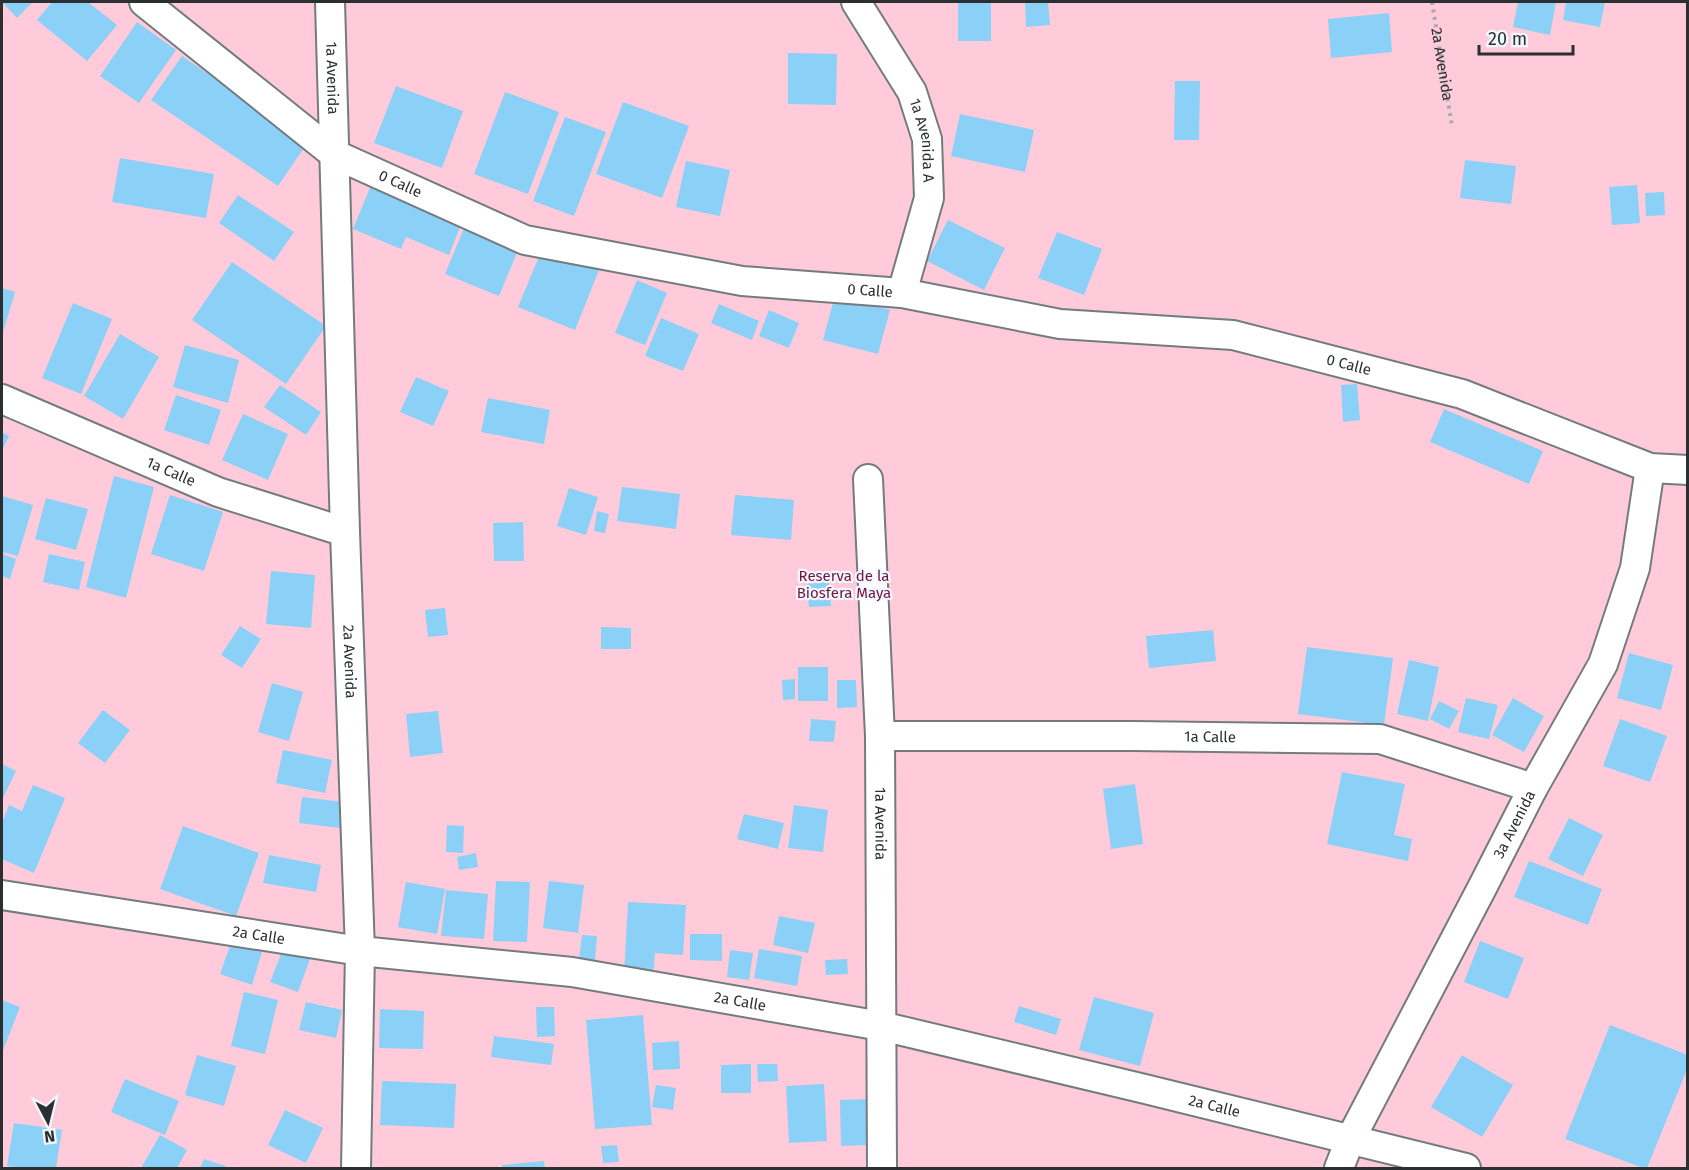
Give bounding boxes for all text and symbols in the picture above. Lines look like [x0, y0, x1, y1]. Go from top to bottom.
scale bar [1479, 18, 1574, 56]
street label: 2a Avenida [1427, 26, 1457, 102]
text: 20 m [1488, 28, 1527, 50]
street label: 1a Avenida [322, 41, 342, 115]
street label: 1a Avenida A [906, 96, 937, 183]
street label: 0 Calle [376, 166, 425, 201]
street label: 0 Calle [847, 280, 893, 301]
street label: 0 Calle [1324, 350, 1373, 379]
street label: 1a Calle [144, 453, 198, 490]
park label: Reserva de la Biosfera Maya [797, 567, 891, 602]
street label: 2a Avenida [339, 625, 360, 699]
street label: 1a Calle [1184, 728, 1236, 746]
street label: 1a Avenida [871, 787, 890, 860]
street label: 3a Avenida [1490, 787, 1539, 861]
street label: 2a Calle [231, 922, 286, 948]
street label: 2a Calle [713, 988, 768, 1015]
street label: 2a Calle [1187, 1091, 1242, 1121]
north arrow [18, 1092, 78, 1152]
text: N [43, 1126, 56, 1146]

